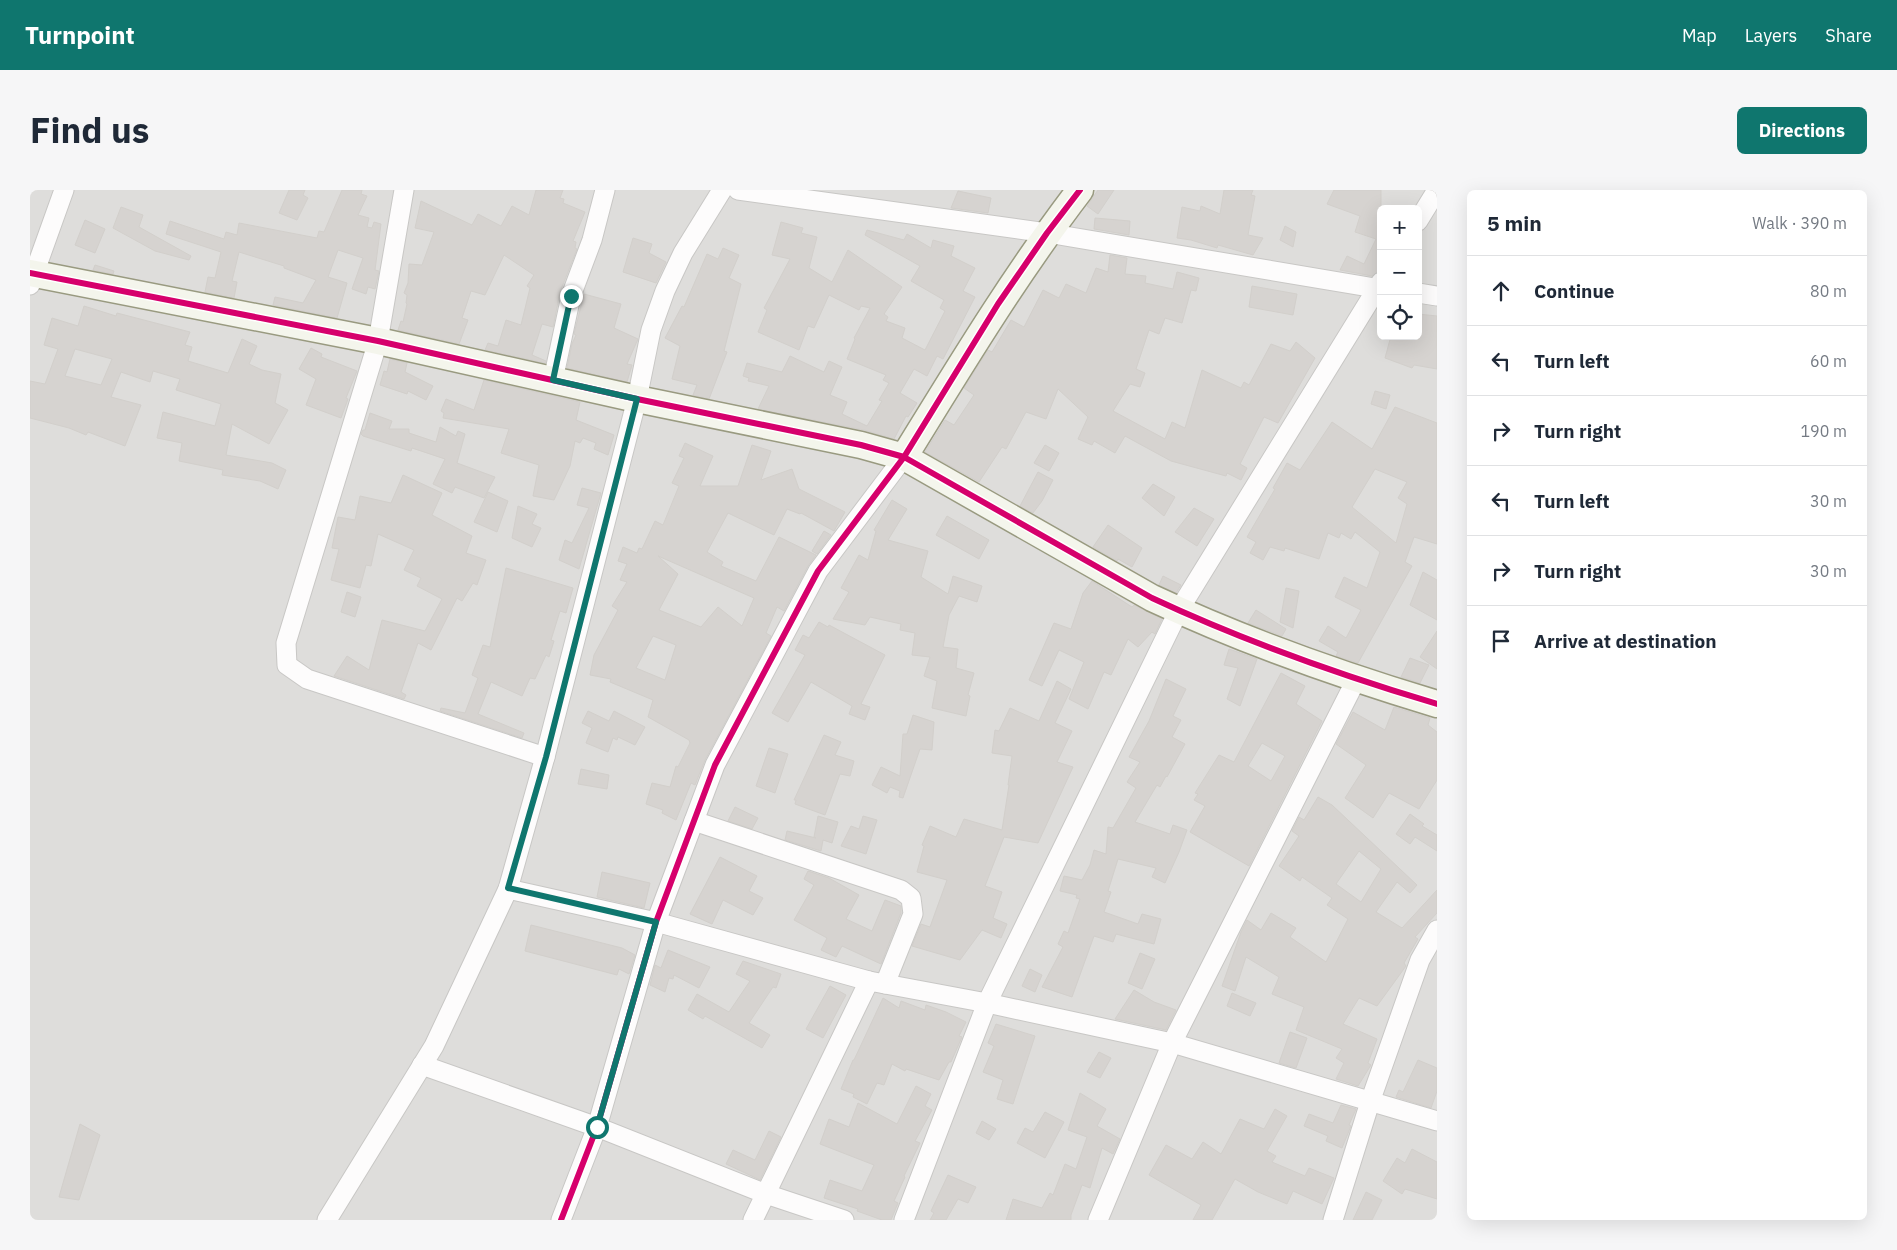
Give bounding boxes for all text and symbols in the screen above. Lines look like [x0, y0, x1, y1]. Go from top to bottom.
text: Turnpoint [25, 19, 135, 51]
text: Map [1682, 24, 1717, 47]
text: Layers [1745, 24, 1797, 47]
text: Share [1825, 24, 1872, 47]
text: Find us [30, 107, 149, 153]
button: Directions [1737, 107, 1867, 154]
map controls [1377, 205, 1422, 340]
button: + [1377, 205, 1422, 250]
text: 5 min [1487, 209, 1542, 237]
text: Walk · 390 m [1752, 213, 1847, 233]
button: − [1377, 250, 1422, 295]
icon: ahead [1487, 277, 1515, 305]
text: Continue [1534, 279, 1614, 303]
text: 80 m [1810, 281, 1847, 301]
route end [560, 285, 583, 308]
button: locate [1377, 295, 1422, 340]
icon: left [1487, 347, 1515, 375]
text: Turn left [1534, 349, 1610, 373]
text: 60 m [1810, 351, 1847, 371]
icon: right [1487, 417, 1515, 445]
text: Turn right [1534, 419, 1621, 443]
text: 190 m [1800, 421, 1847, 441]
icon: left [1487, 487, 1515, 515]
text: Turn left [1534, 489, 1610, 513]
text: 30 m [1810, 491, 1847, 511]
icon: right [1487, 557, 1515, 585]
text: Turn right [1534, 559, 1621, 583]
text: 30 m [1810, 561, 1847, 581]
icon: arrive [1487, 627, 1515, 655]
text: Arrive at destination [1534, 629, 1717, 653]
route start [586, 1116, 609, 1139]

